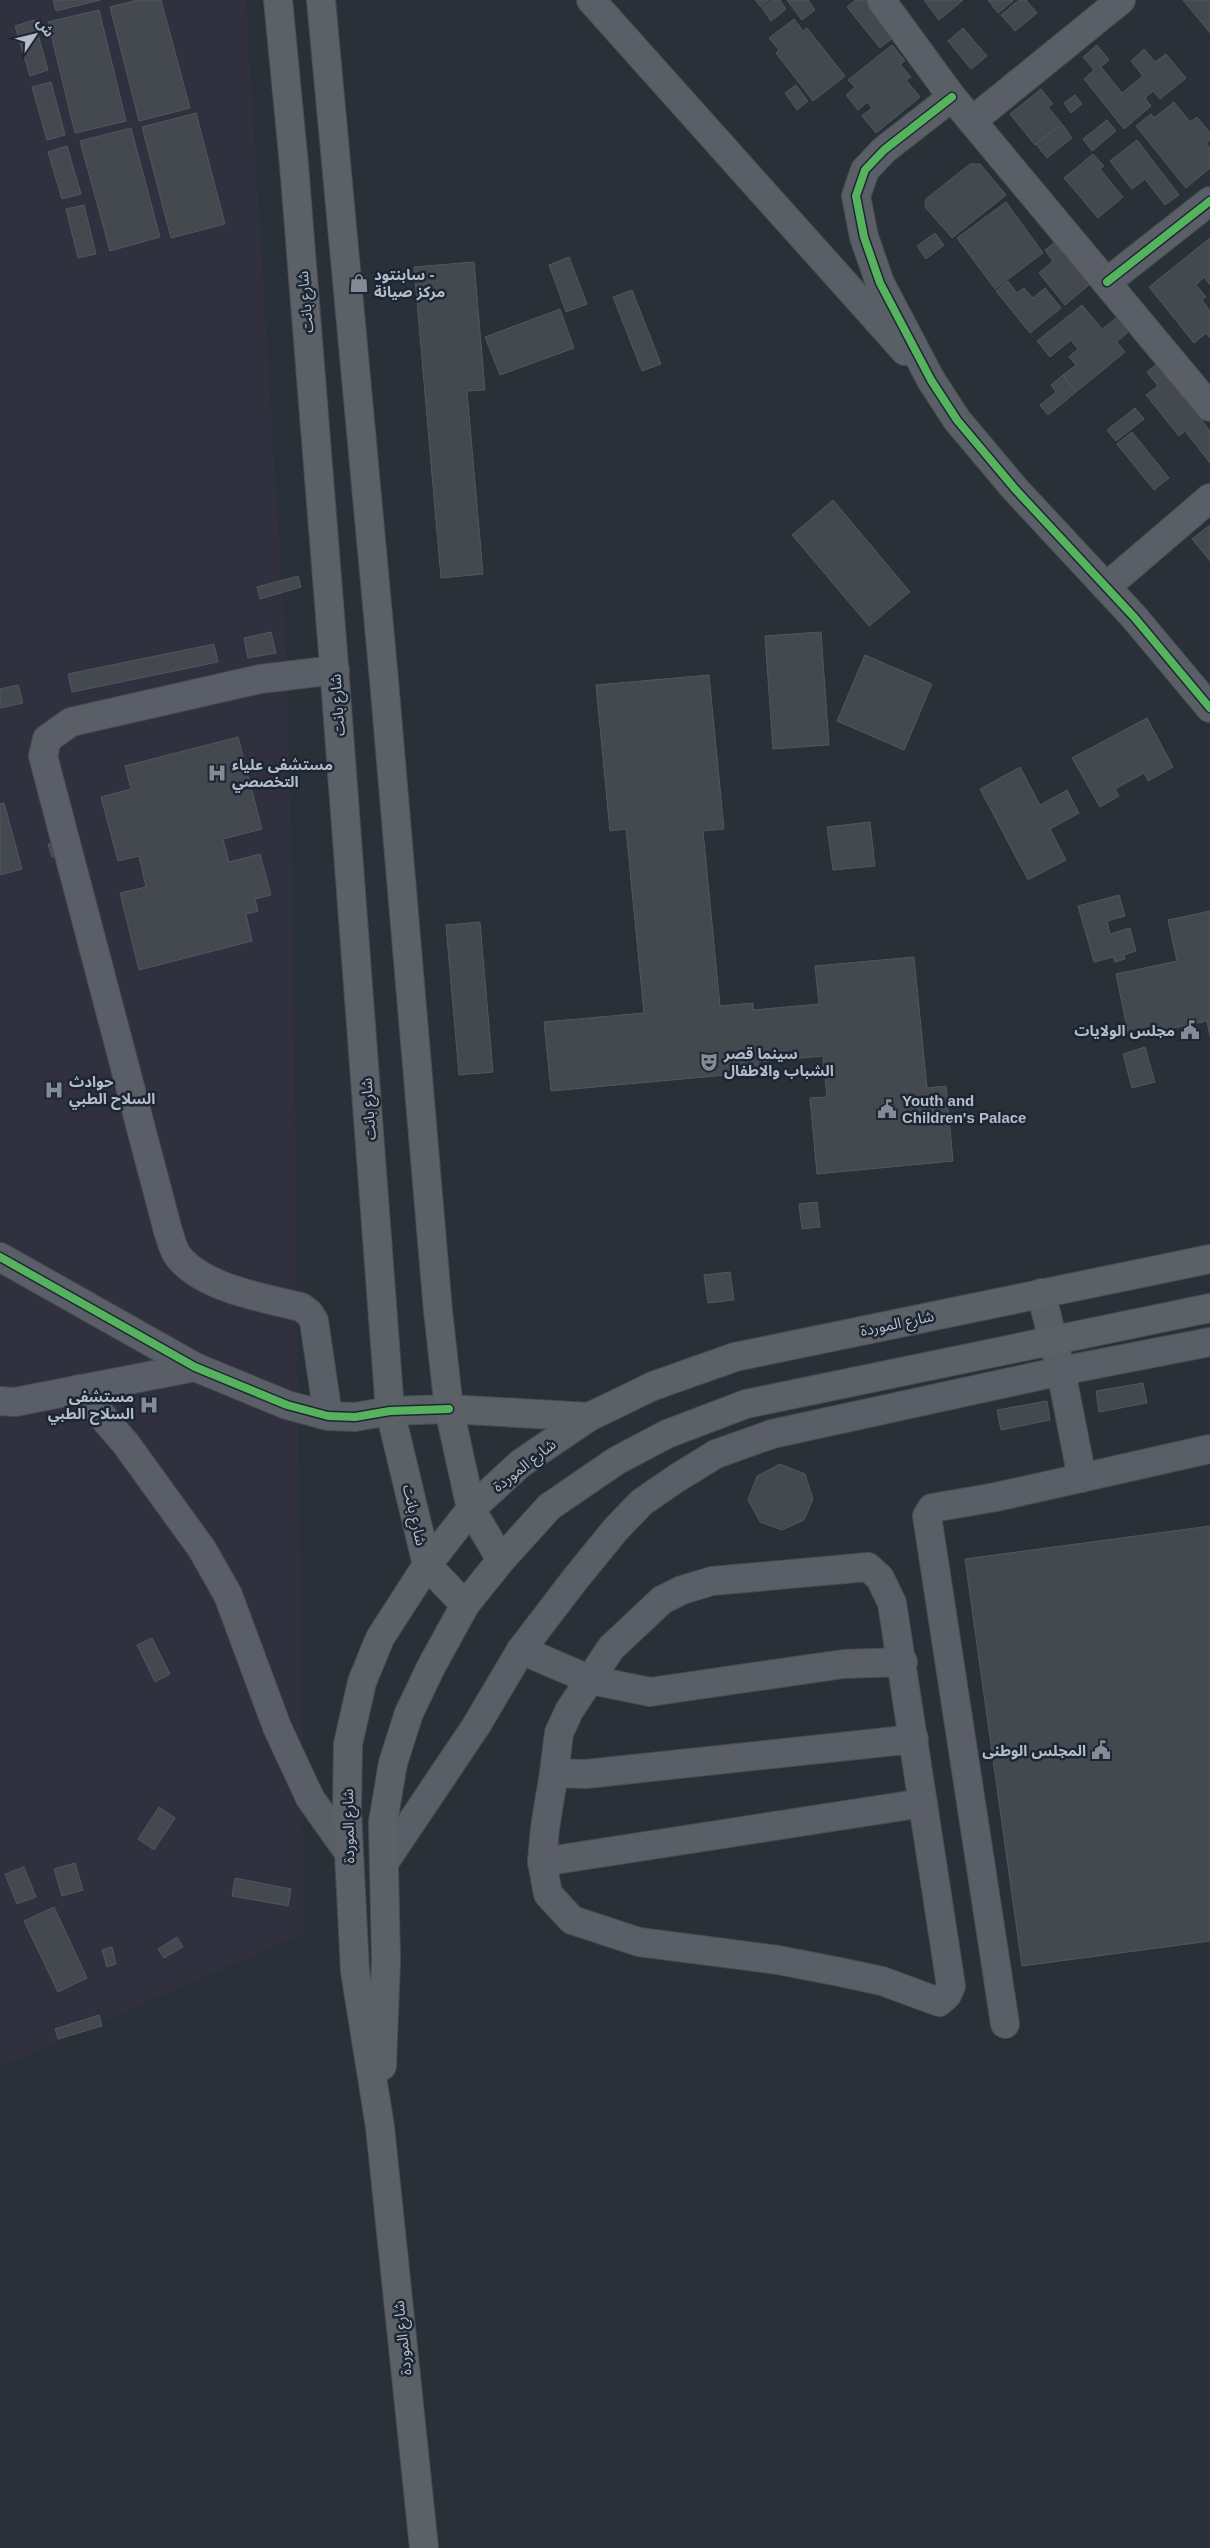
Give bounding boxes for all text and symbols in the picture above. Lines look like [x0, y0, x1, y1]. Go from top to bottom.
north arrow [10, 10, 60, 60]
text: ش [34, 15, 58, 40]
place label: سابنتود - مركز صيانة [374, 266, 445, 301]
street label: شارع بانت [294, 270, 320, 334]
shop icon: سابنتود - مركز صيانة [348, 272, 370, 294]
street label: شارع بانت [326, 673, 352, 737]
place label: مستشفى علياء التخصصي [232, 756, 333, 793]
hospital icon: مستشفى علياء التخصصي [206, 762, 228, 784]
public building icon: مجلس الولايات [1179, 1019, 1201, 1041]
place label: مجلس الولايات [1074, 1022, 1175, 1040]
place label: سينما قصر الشباب والاطفال [723, 1045, 834, 1080]
theatre icon: سينما قصر الشباب والاطفال [698, 1051, 720, 1073]
place label: حوادث السلاح الطبي [69, 1073, 155, 1110]
street label: شارع بانت [357, 1077, 383, 1141]
hospital icon: حوادث السلاح الطبي [43, 1079, 65, 1101]
place label: Youth and Children's Palace [902, 1092, 1026, 1126]
public building icon: Youth and Children's Palace [876, 1098, 898, 1120]
street label: شارع الموردة [859, 1307, 936, 1343]
place label: مستشفى السلاح الطبي [48, 1388, 134, 1425]
hospital icon: مستشفى السلاح الطبي [138, 1394, 160, 1416]
street label: شارع الموردة [489, 1435, 561, 1498]
street label: شارع بانت [396, 1483, 430, 1548]
public building icon: المجلس الوطنى [1090, 1739, 1112, 1761]
place label: المجلس الوطنى [982, 1742, 1086, 1760]
street label: شارع الموردة [339, 1788, 361, 1864]
street label: شارع الموردة [390, 2299, 418, 2376]

